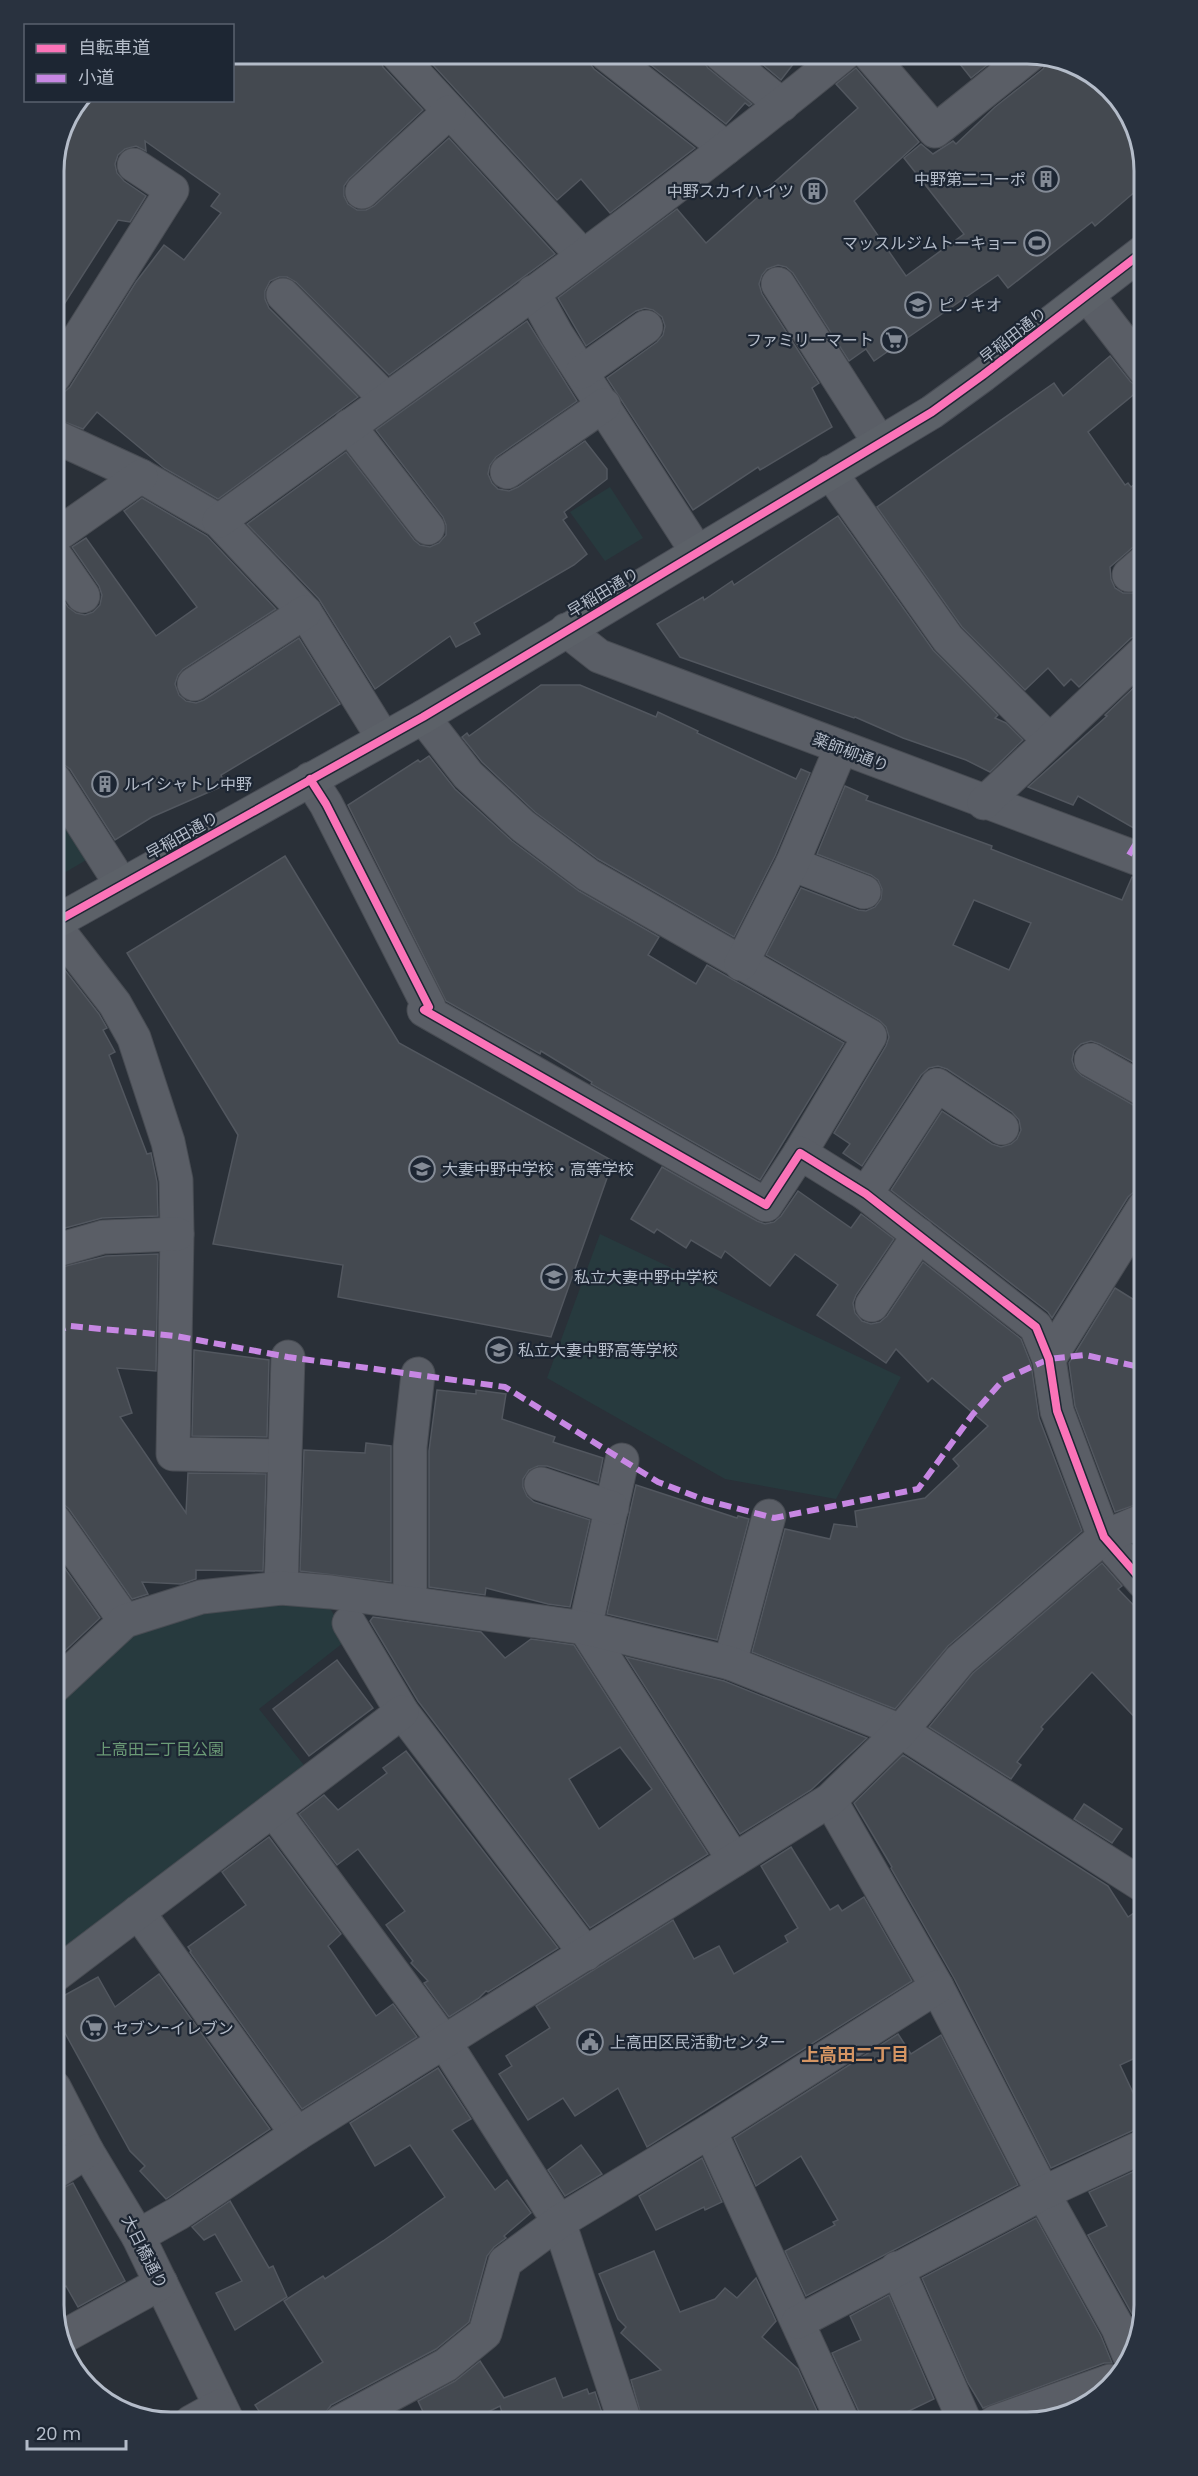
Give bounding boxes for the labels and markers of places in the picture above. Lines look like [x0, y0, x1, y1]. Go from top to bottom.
building icon: 中野第二コーポ [1031, 164, 1061, 194]
place label: 中野第二コーポ [914, 168, 1026, 191]
building icon: 中野スカイハイツ [799, 176, 829, 206]
place label: 中野スカイハイツ [667, 180, 794, 203]
sports icon: マッスルジムトーキョー [1022, 228, 1052, 258]
place label: マッスルジムトーキョー [842, 232, 1018, 255]
school or university icon: ピノキオ [903, 290, 933, 320]
place label: ピノキオ [938, 294, 1002, 317]
supermarket icon: ファミリーマート [879, 325, 909, 355]
place label: ファミリーマート [746, 329, 874, 352]
building icon: ルイシャトレ中野 [90, 769, 120, 799]
place label: ルイシャトレ中野 [124, 773, 252, 796]
school or university icon: 大妻中野中学校・高等学校 [407, 1154, 437, 1184]
place label: 大妻中野中学校・高等学校 [442, 1158, 634, 1181]
school or university icon: 私立大妻中野中学校 [539, 1262, 569, 1292]
place label: 私立大妻中野中学校 [574, 1266, 718, 1289]
school or university icon: 私立大妻中野高等学校 [484, 1335, 514, 1365]
place label: 私立大妻中野高等学校 [518, 1339, 678, 1362]
supermarket icon: セブン-イレブン [79, 2013, 109, 2043]
place label: セブン-イレブン [113, 2017, 234, 2040]
public building icon: 上高田区民活動センター [575, 2027, 605, 2057]
place label: 上高田区民活動センター [610, 2031, 786, 2054]

